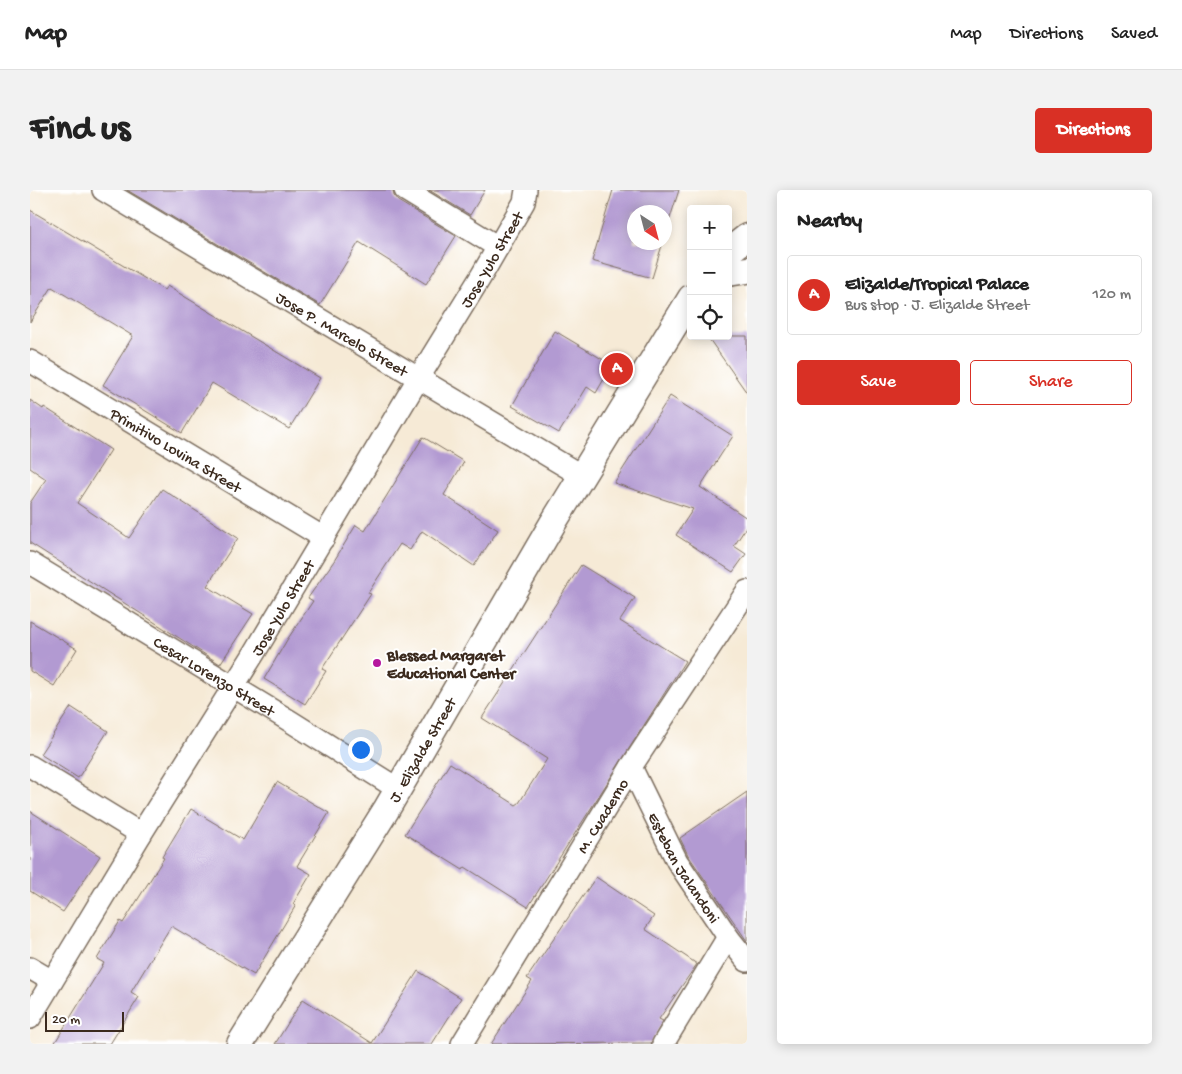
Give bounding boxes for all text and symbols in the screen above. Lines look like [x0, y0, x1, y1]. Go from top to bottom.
text: Map [25, 20, 67, 49]
text: Map [950, 24, 982, 45]
text: Directions [1010, 24, 1083, 45]
text: Saved [1111, 24, 1157, 45]
button: Directions [1035, 108, 1152, 153]
text: Find us [30, 110, 130, 151]
north arrow [627, 205, 672, 250]
map controls [687, 205, 732, 340]
button: + [687, 205, 732, 250]
street label: Jose Yulo Street [458, 208, 530, 312]
text: Nearby [797, 210, 862, 235]
button: − [687, 250, 732, 295]
text: Elizalde/Tropical Palace [845, 274, 1029, 297]
text: A [809, 286, 819, 305]
text: 120 m [1092, 286, 1131, 305]
street label: Jose P. Marcelo Street [271, 289, 411, 383]
button: locate [687, 295, 732, 340]
text: Bus stop · J. Elizalde Street [845, 297, 1029, 316]
pin: A [601, 350, 633, 388]
button: Save [797, 360, 960, 405]
button: Share [970, 360, 1132, 405]
street label: Primitivo Lovina Street [105, 405, 245, 500]
street label: Jose Yulo Street [249, 556, 321, 660]
street label: Cesar Lorenzo Street [149, 634, 278, 723]
place label: Blessed Margaret Educational Center [386, 648, 518, 685]
marker: Blessed Margaret Educational Center [371, 657, 383, 669]
street label: J. Elizalde Street [386, 694, 463, 807]
your location [348, 737, 374, 763]
street label: M. Cuaderno [575, 776, 635, 858]
street label: Esteban Jalandoni [642, 810, 722, 928]
scale bar [45, 1009, 124, 1032]
text: 20 m [52, 1012, 80, 1029]

